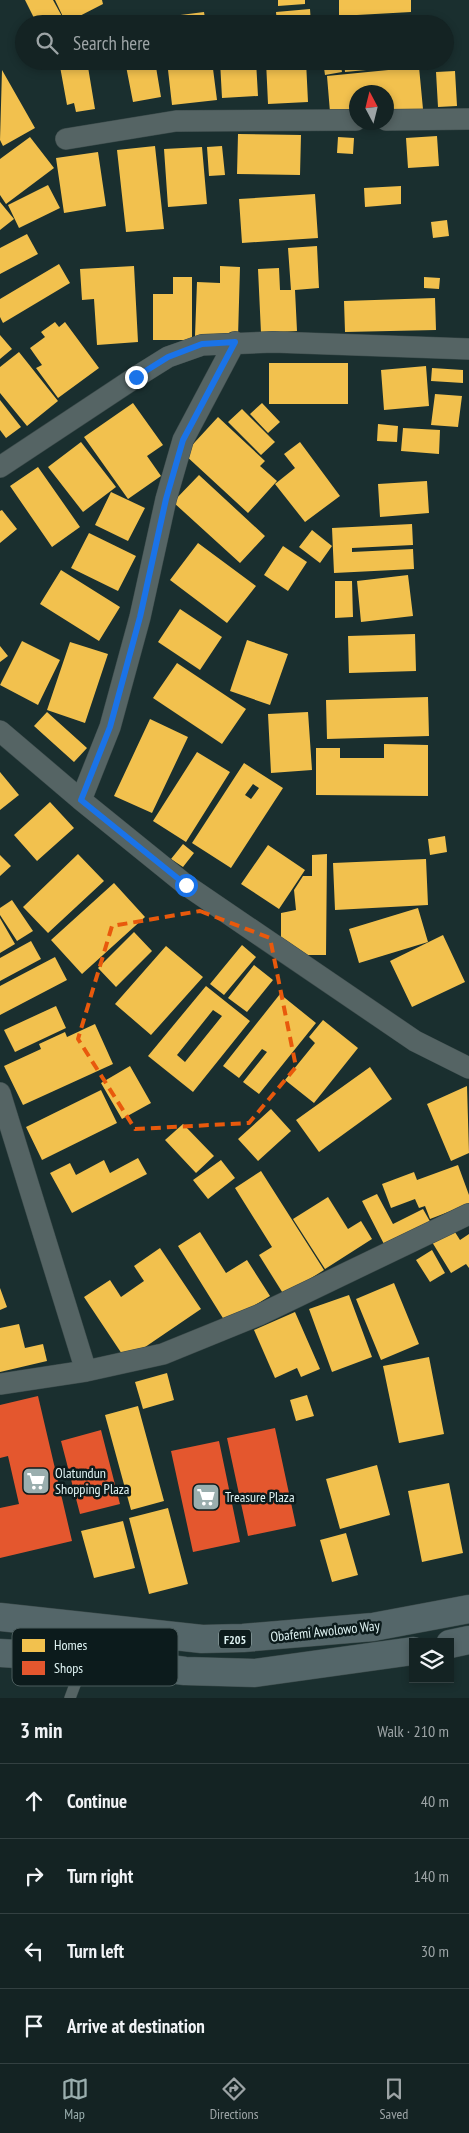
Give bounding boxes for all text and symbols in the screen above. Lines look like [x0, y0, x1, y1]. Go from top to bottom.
search box [15, 15, 454, 70]
icon: search [33, 29, 61, 57]
text: Search here [73, 31, 150, 55]
north arrow [349, 85, 394, 130]
route end [125, 366, 148, 389]
route start [175, 874, 198, 897]
place label: Olatundun Shopping Plaza [55, 1464, 129, 1498]
supermarket icon: Olatundun Shopping Plaza [21, 1466, 51, 1496]
supermarket icon: Treasure Plaza [191, 1482, 221, 1512]
place label: Treasure Plaza [225, 1488, 295, 1506]
street label: Obafemi Awolowo Way [269, 1616, 381, 1646]
legend [12, 1628, 178, 1686]
road number: F205 [219, 1630, 251, 1648]
text: Homes [54, 1636, 87, 1654]
map controls [409, 1638, 454, 1683]
button: layers [409, 1638, 454, 1683]
text: Shops [54, 1659, 83, 1677]
text: 3 min [20, 1717, 62, 1744]
text: Walk · 210 m [377, 1721, 449, 1741]
icon: ahead [20, 1787, 48, 1815]
text: Continue [67, 1789, 127, 1813]
text: 40 m [421, 1791, 449, 1811]
icon: right [20, 1862, 48, 1890]
text: Turn right [67, 1864, 133, 1888]
text: 140 m [414, 1866, 449, 1886]
icon: left [20, 1937, 48, 1965]
text: Turn left [67, 1939, 124, 1963]
text: 30 m [421, 1941, 449, 1961]
icon: arrive [20, 2012, 48, 2040]
text: Arrive at destination [67, 2014, 205, 2038]
tab: Map [61, 2075, 89, 2123]
tab: Directions [210, 2075, 258, 2123]
tab: Saved [380, 2075, 408, 2123]

